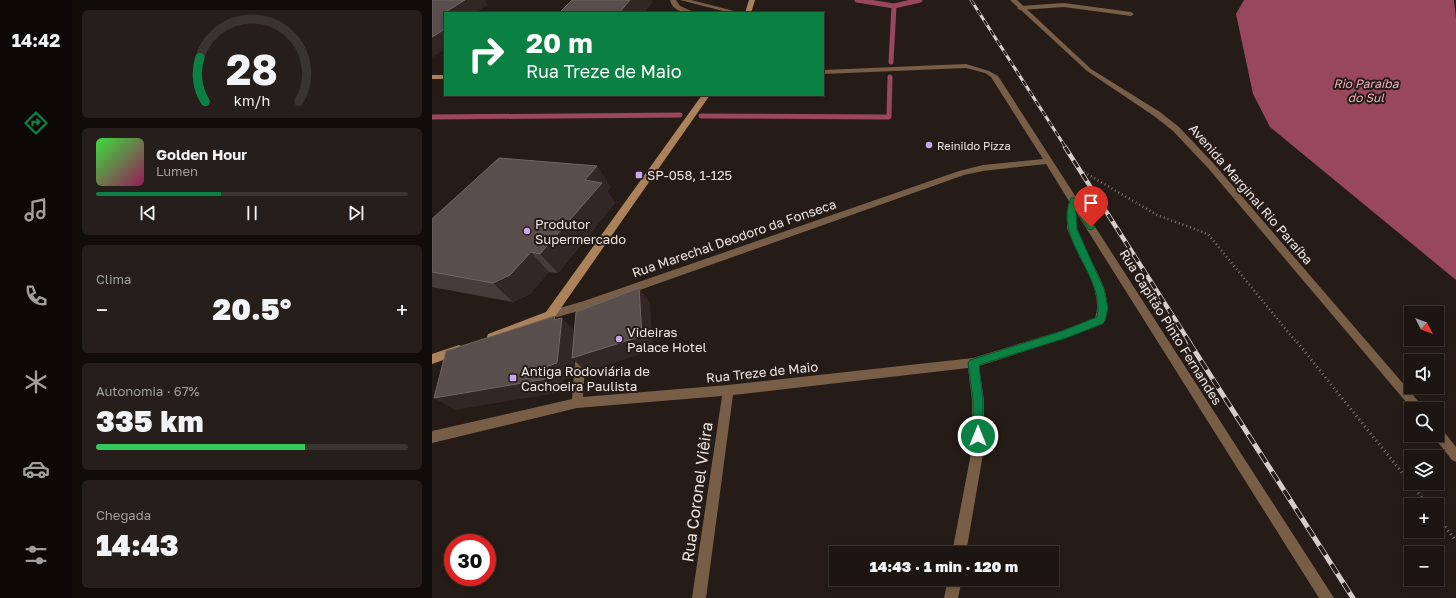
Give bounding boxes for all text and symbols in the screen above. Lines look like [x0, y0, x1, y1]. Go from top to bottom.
text: 20 m [526, 26, 593, 59]
icon: right [460, 28, 512, 80]
text: 14:42 [12, 29, 60, 51]
text: 28 [226, 44, 278, 94]
text: Rua Treze de Maio [526, 60, 682, 82]
water label: Rio Paraíba do Sul [1333, 76, 1400, 105]
text: km/h [234, 91, 270, 108]
icon: directions [22, 109, 50, 137]
street label: Avenida Marginal Rio Paraíba [1186, 121, 1316, 267]
place label: Reinildo Pizza [937, 139, 1011, 152]
marker: Reinildo Pizza [924, 140, 934, 150]
text: Golden Hour [156, 145, 247, 163]
text: Lumen [156, 163, 198, 179]
place label: SP-058, 1-125 [647, 167, 732, 183]
marker: SP-058, 1-125 [634, 170, 644, 180]
pin [1074, 186, 1108, 227]
icon: arrive [1080, 192, 1102, 214]
street label: Rua Marechal Deodoro da Fonseca [630, 195, 838, 281]
icon: music [22, 196, 50, 224]
icon: previous [137, 202, 159, 224]
icon: pause [241, 202, 263, 224]
icon: next [345, 202, 367, 224]
place label: Produtor Supermercado [535, 216, 626, 247]
marker: Produtor Supermercado [522, 226, 532, 236]
street label: Rua Capitão Pinto Fernandes [1116, 246, 1226, 408]
text: Clima [96, 271, 131, 287]
icon: phone [22, 282, 50, 310]
text: 20.5° [213, 291, 291, 327]
text: − [96, 296, 108, 323]
text: + [396, 296, 408, 323]
north arrow [1404, 306, 1444, 346]
map controls [1404, 306, 1444, 586]
place label: Videiras Palace Hotel [627, 324, 707, 355]
marker: Videiras Palace Hotel [614, 334, 624, 344]
button: sound [1404, 354, 1444, 394]
street label: Rua Treze de Maio [705, 358, 819, 386]
place label: Antiga Rodoviária de Cachoeira Paulista [521, 363, 650, 394]
icon: climate [22, 368, 50, 396]
marker: Antiga Rodoviária de Cachoeira Paulista [508, 373, 518, 383]
text: Autonomia · 67% [96, 383, 200, 399]
button: search [1404, 402, 1444, 442]
text: 335 km [96, 403, 204, 439]
position arrow [957, 415, 999, 457]
street label: Rua Coronel Viêira [677, 421, 717, 563]
button: layers [1404, 450, 1444, 490]
icon: car [22, 455, 50, 483]
button: + [1404, 498, 1444, 538]
text: Chegada [96, 507, 151, 523]
text: 14:43 [96, 527, 179, 563]
speed limit sign: 30 [444, 534, 496, 586]
icon: filters [22, 541, 50, 569]
button: − [1404, 546, 1444, 586]
text: 14:43 · 1 min · 120 m [870, 557, 1018, 575]

